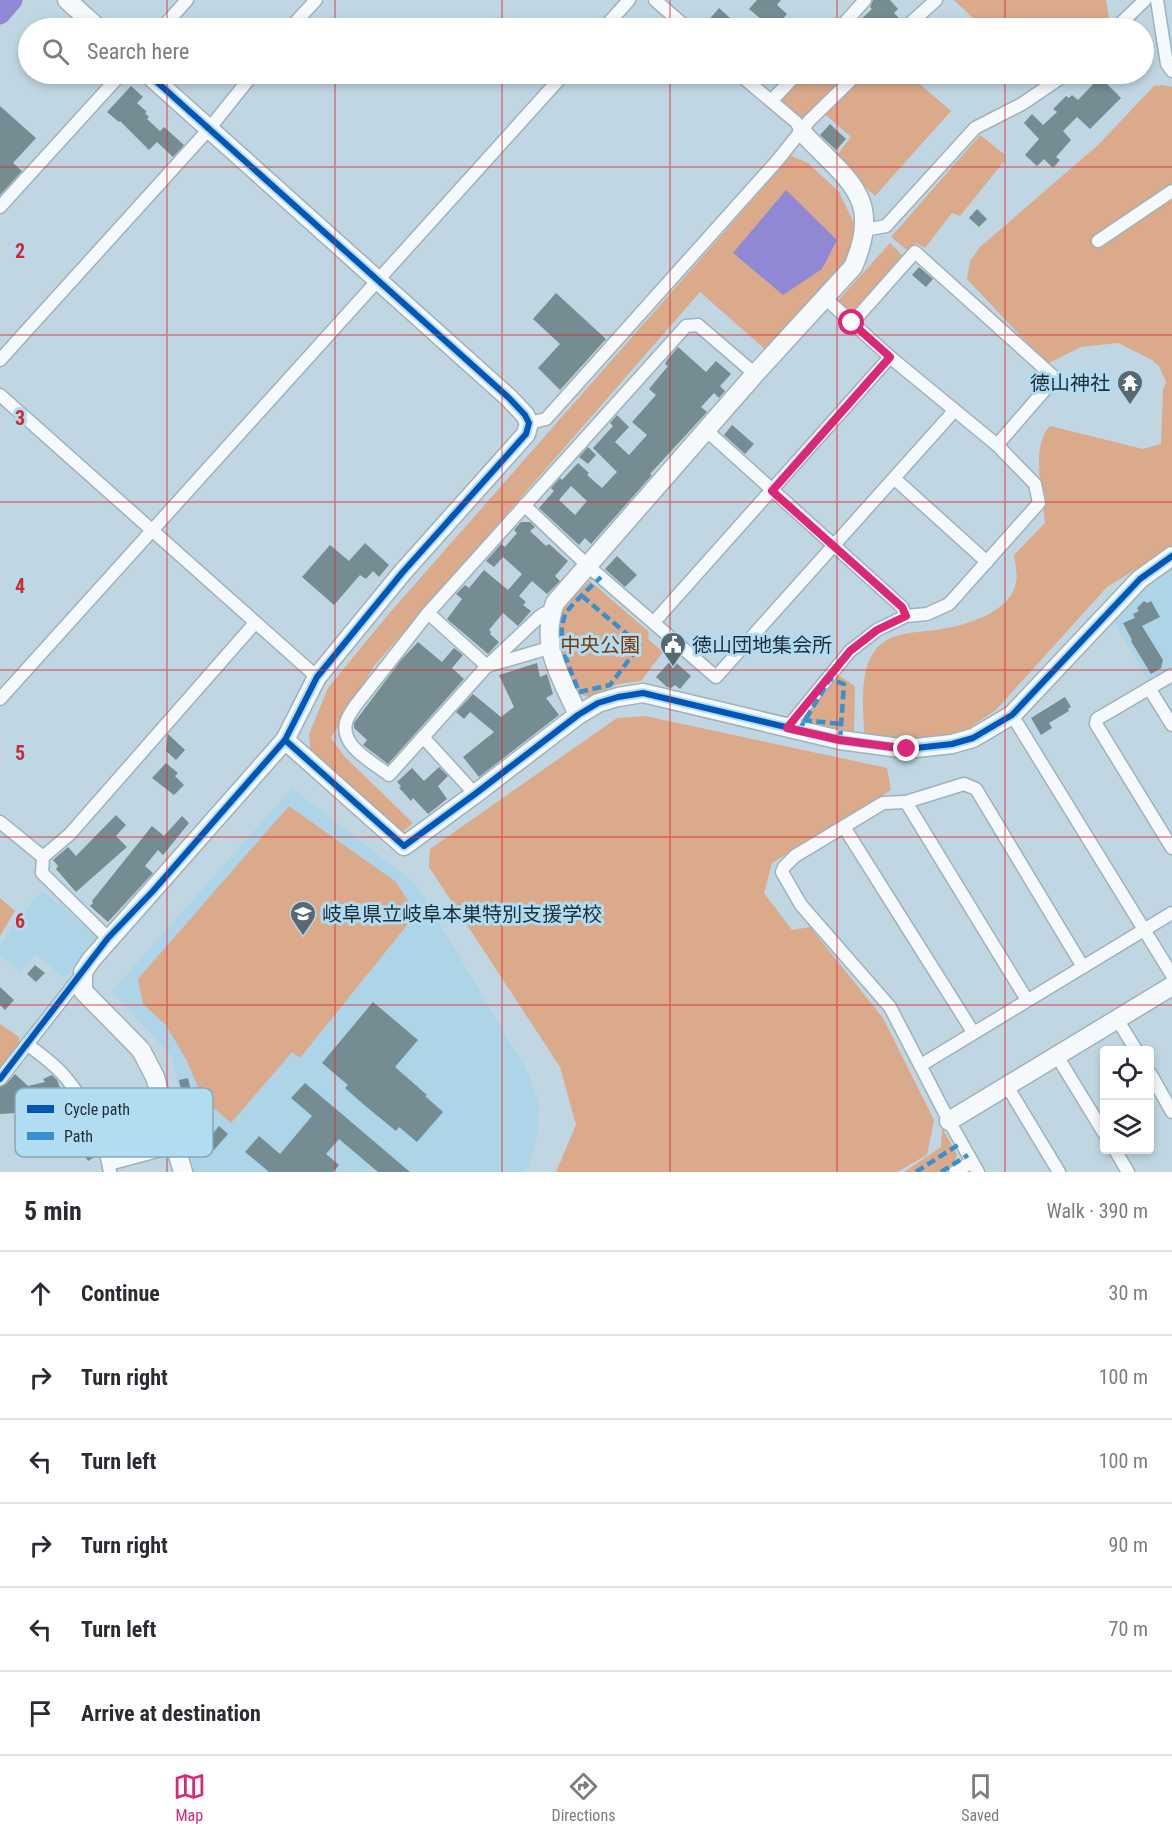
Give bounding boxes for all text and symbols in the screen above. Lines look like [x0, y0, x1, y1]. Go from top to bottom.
search box [18, 18, 1154, 84]
icon: search [39, 35, 72, 68]
text: Search here [87, 39, 189, 64]
text: 2 [15, 239, 25, 263]
route start [838, 309, 864, 335]
temple icon: 徳山神社 [1115, 368, 1145, 406]
place label: 徳山神社 [1030, 371, 1110, 395]
text: 3 [15, 406, 25, 430]
text: 4 [15, 574, 25, 598]
public building icon: 徳山団地集会所 [658, 630, 688, 668]
park label: 中央公園 [560, 633, 640, 657]
place label: 徳山団地集会所 [692, 633, 832, 657]
route end [893, 735, 919, 761]
text: 5 [15, 741, 25, 765]
school or university icon: 岐阜県立岐阜本巣特別支援学校 [288, 899, 318, 937]
place label: 岐阜県立岐阜本巣特別支援学校 [322, 902, 602, 926]
text: 6 [15, 909, 25, 933]
map controls [1100, 1046, 1154, 1154]
button: locate [1100, 1046, 1154, 1100]
legend [15, 1088, 213, 1157]
text: Cycle path [64, 1100, 130, 1119]
button: layers [1100, 1100, 1154, 1154]
text: Path [64, 1127, 93, 1146]
text: 5 min [24, 1196, 82, 1226]
text: Walk · 390 m [1047, 1199, 1148, 1223]
icon: ahead [24, 1277, 57, 1310]
text: Continue [81, 1281, 160, 1306]
text: 30 m [1109, 1281, 1148, 1305]
icon: right [24, 1361, 57, 1394]
text: Turn right [81, 1365, 168, 1390]
text: 100 m [1099, 1365, 1148, 1389]
icon: left [24, 1445, 57, 1478]
text: Turn left [81, 1449, 156, 1474]
text: 100 m [1099, 1449, 1148, 1473]
icon: right [24, 1529, 57, 1562]
text: Turn right [81, 1533, 168, 1558]
text: 90 m [1109, 1533, 1148, 1557]
icon: left [24, 1613, 57, 1646]
text: Turn left [81, 1617, 156, 1642]
text: 70 m [1109, 1617, 1148, 1641]
icon: arrive [24, 1697, 57, 1730]
text: Arrive at destination [81, 1701, 261, 1726]
tab: Map [173, 1770, 206, 1825]
tab: Directions [552, 1770, 615, 1825]
tab: Saved [961, 1770, 999, 1825]

